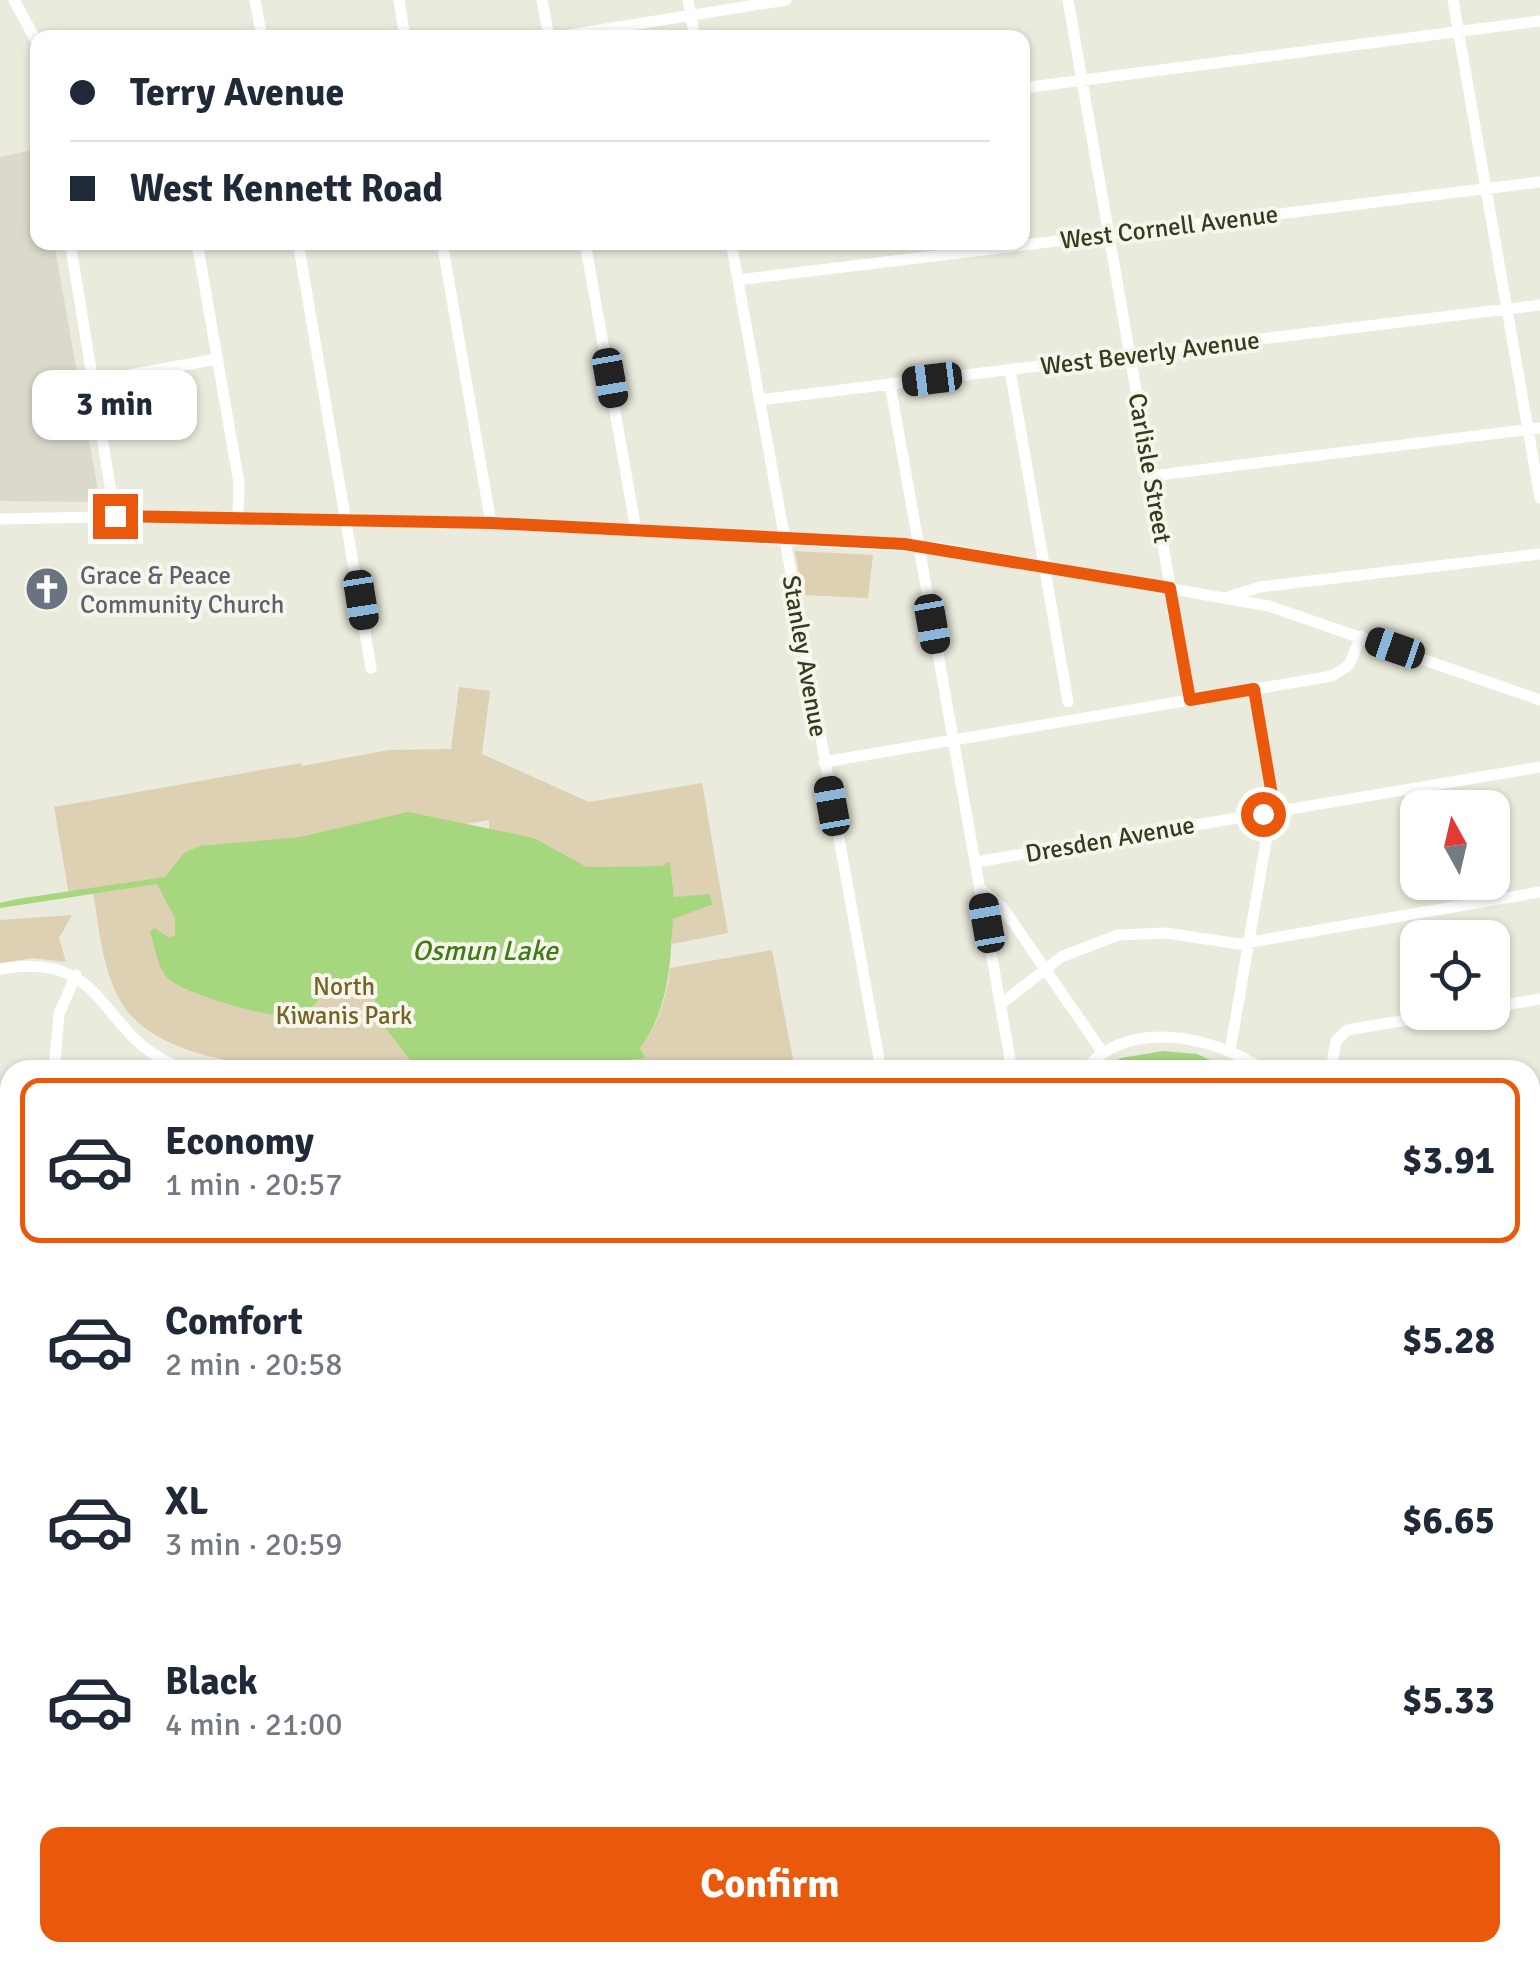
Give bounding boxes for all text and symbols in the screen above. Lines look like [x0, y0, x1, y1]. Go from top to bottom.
text: Terry Avenue [130, 69, 344, 116]
text: West Kennett Road [130, 165, 443, 212]
street label: West Cornell Avenue [1058, 198, 1280, 256]
street label: West Beverly Avenue [1039, 324, 1261, 382]
car [590, 346, 630, 410]
car [900, 360, 964, 398]
callout: 3 min [32, 371, 198, 441]
text: 3 min [76, 385, 153, 424]
street label: Carlisle Street [1122, 390, 1179, 546]
route end [93, 494, 138, 539]
place label: Grace & Peace Community Church [80, 560, 284, 620]
church icon: Grace & Peace Community Church [24, 566, 70, 612]
car [341, 568, 381, 632]
street label: Stanley Avenue [776, 573, 834, 739]
car [912, 592, 952, 656]
car [1362, 624, 1428, 672]
car [812, 774, 852, 838]
north arrow [1400, 790, 1510, 900]
map controls [1400, 790, 1510, 1030]
route start [1241, 792, 1286, 837]
street label: Dresden Avenue [1023, 809, 1197, 869]
car [967, 891, 1007, 955]
button: locate [1400, 920, 1510, 1030]
water label: Osmun Lake [412, 934, 560, 968]
park label: North Kiwanis Park [276, 971, 413, 1031]
icon: car [45, 1116, 135, 1206]
text: Economy [165, 1118, 314, 1165]
text: $3.91 [1402, 1137, 1495, 1184]
text: 1 min · 20:57 [165, 1165, 343, 1204]
icon: car [45, 1296, 135, 1386]
text: Comfort [165, 1298, 303, 1345]
text: $5.28 [1402, 1317, 1495, 1364]
text: 2 min · 20:58 [165, 1345, 343, 1384]
icon: car [45, 1476, 135, 1566]
text: XL [165, 1478, 208, 1525]
text: $6.65 [1402, 1497, 1495, 1544]
text: 3 min · 20:59 [165, 1525, 343, 1564]
icon: car [45, 1656, 135, 1746]
text: Black [165, 1658, 258, 1705]
text: $5.33 [1402, 1677, 1495, 1724]
text: 4 min · 21:00 [165, 1705, 343, 1744]
button: Confirm [40, 1827, 1500, 1942]

